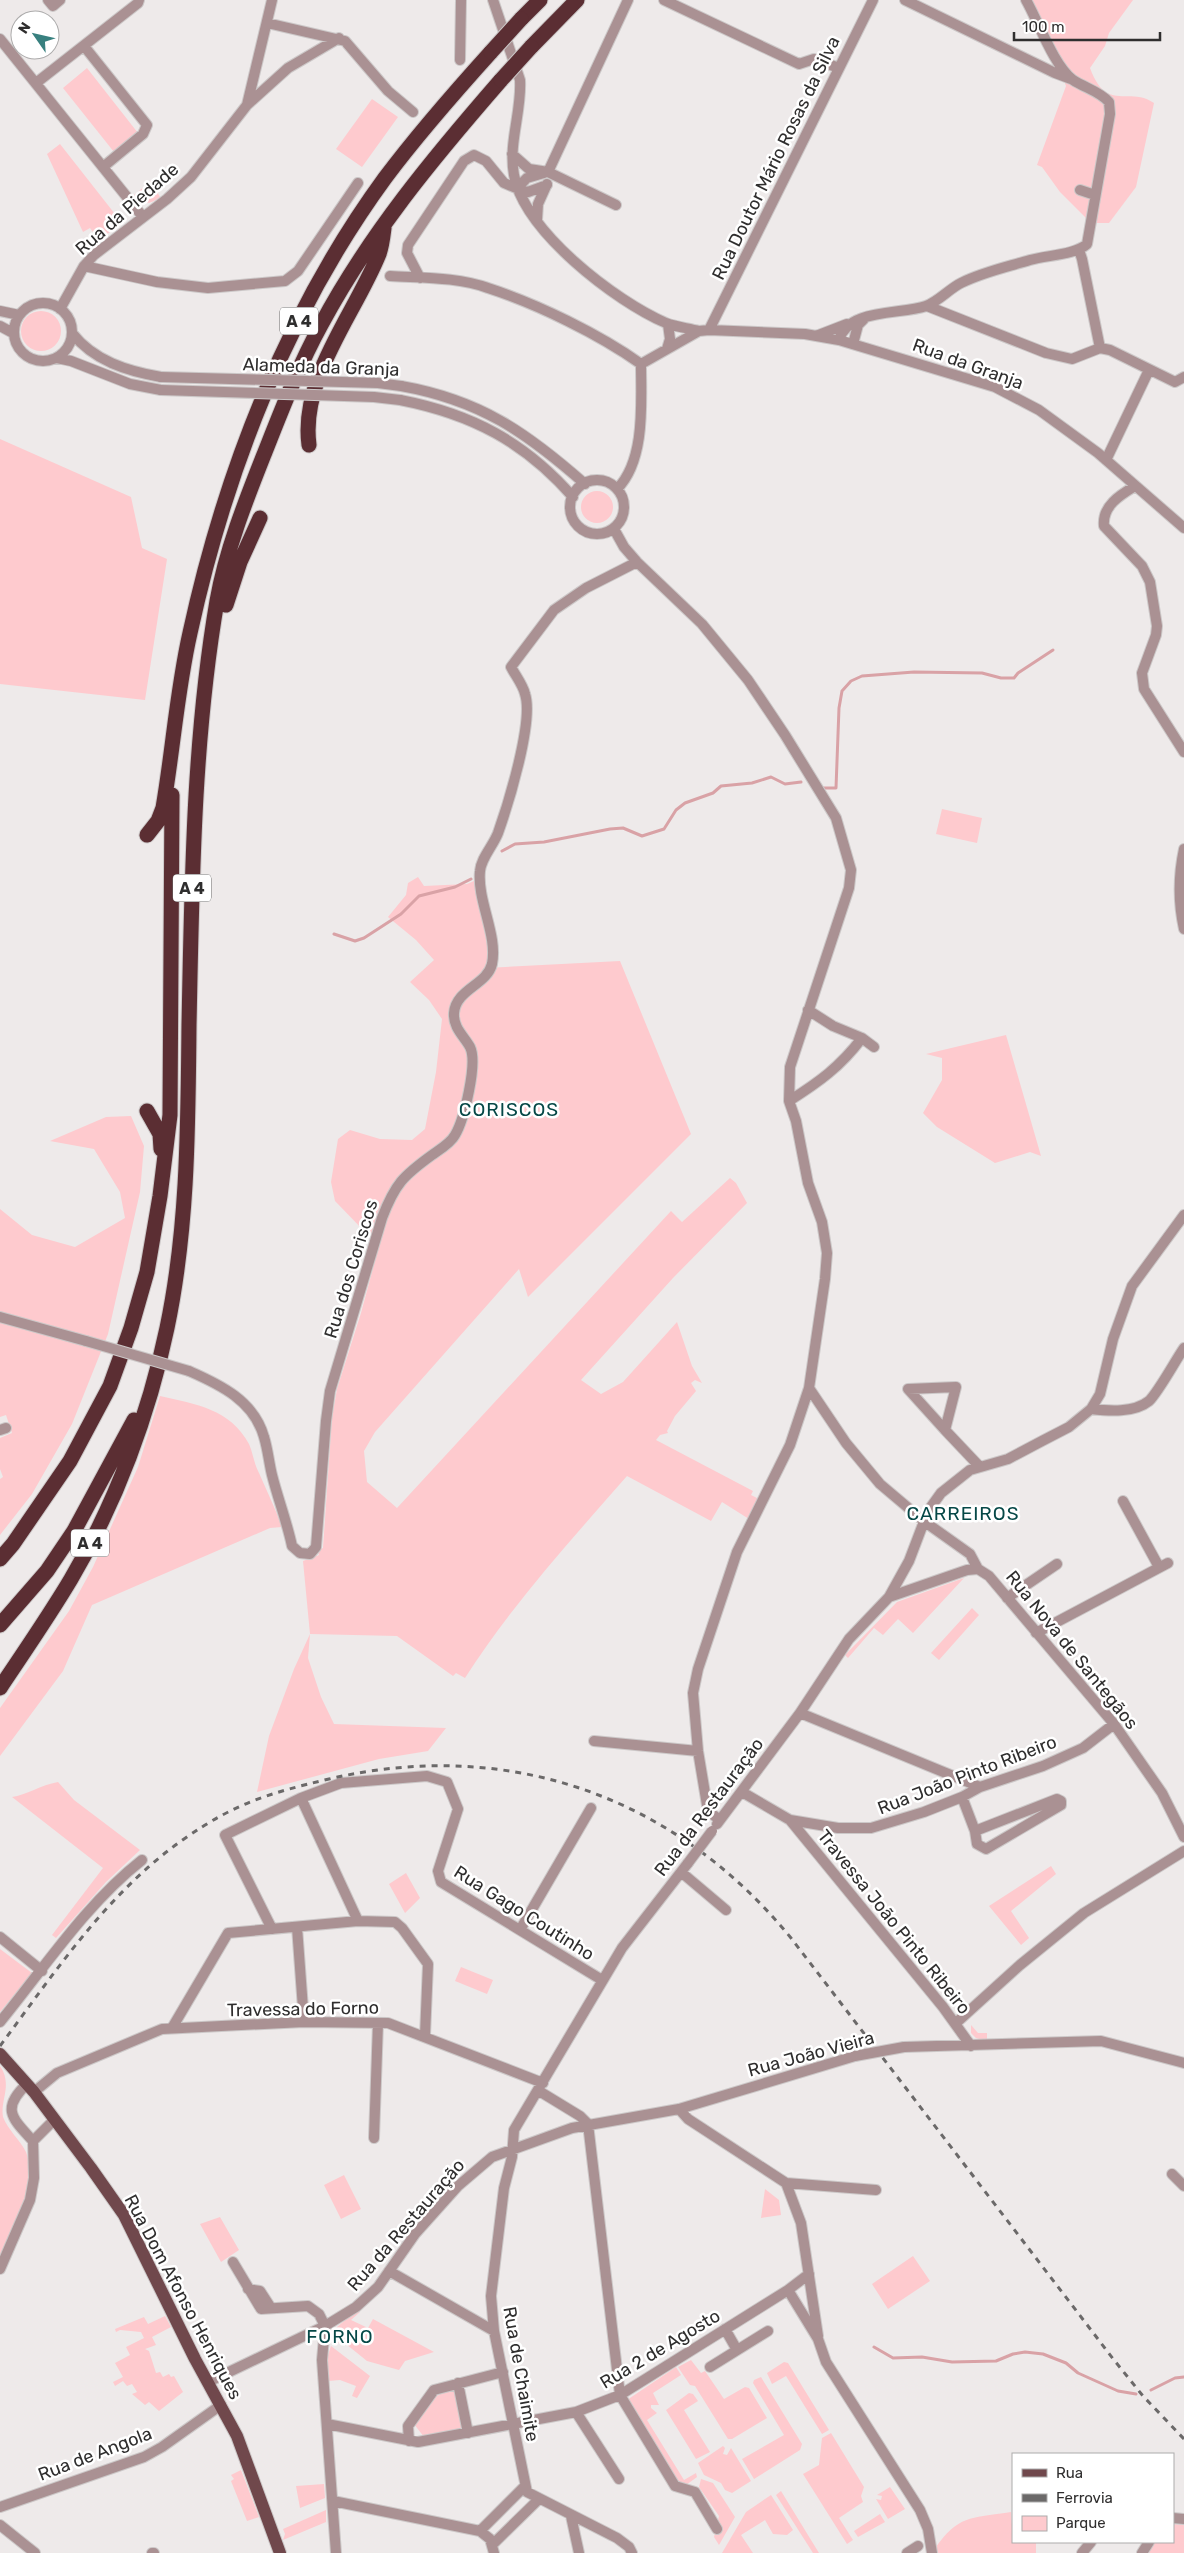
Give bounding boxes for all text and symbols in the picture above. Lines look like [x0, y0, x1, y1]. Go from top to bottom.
north arrow [10, 10, 60, 60]
scale bar [1014, 10, 1160, 42]
text: 100 m [1022, 18, 1064, 36]
text: N [15, 19, 35, 37]
street label: Rua Doutor Mário Rosas da Silva [707, 33, 845, 283]
street label: Rua da Piedade [71, 158, 183, 260]
road number: A 4 [280, 308, 318, 334]
street label: Rua da Granja [910, 334, 1026, 394]
street label: Alameda da Granja [242, 353, 400, 381]
road number: A 4 [173, 874, 211, 901]
district label: CORISCOS [459, 1098, 559, 1121]
street label: Rua dos Coriscos [319, 1197, 383, 1341]
district label: CARREIROS [907, 1502, 1019, 1525]
road number: A 4 [71, 1530, 109, 1556]
street label: Rua Nova de Santegãos [1001, 1566, 1143, 1734]
street label: Rua João Pinto Ribeiro [874, 1731, 1060, 1819]
street label: Rua da Restauração [650, 1733, 768, 1881]
street label: Travessa João Pinto Ribeiro [813, 1825, 975, 2019]
street label: Rua Gago Coutinho [450, 1861, 598, 1965]
street label: Travessa do Forno [227, 1997, 379, 2021]
street label: Rua João Vieira [745, 2027, 877, 2081]
street label: Rua da Restauração [343, 2155, 469, 2295]
street label: Rua Dom Afonso Henriques [120, 2191, 246, 2403]
street label: Rua 2 de Agosto [596, 2304, 724, 2394]
street label: Rua de Chaimite [498, 2305, 544, 2443]
district label: FORNO [306, 2325, 374, 2348]
street label: Rua de Angola [35, 2422, 155, 2486]
legend [1012, 2453, 1174, 2543]
text: Rua [1056, 2464, 1083, 2482]
text: Ferrovia [1056, 2489, 1113, 2507]
text: Parque [1056, 2514, 1106, 2532]

